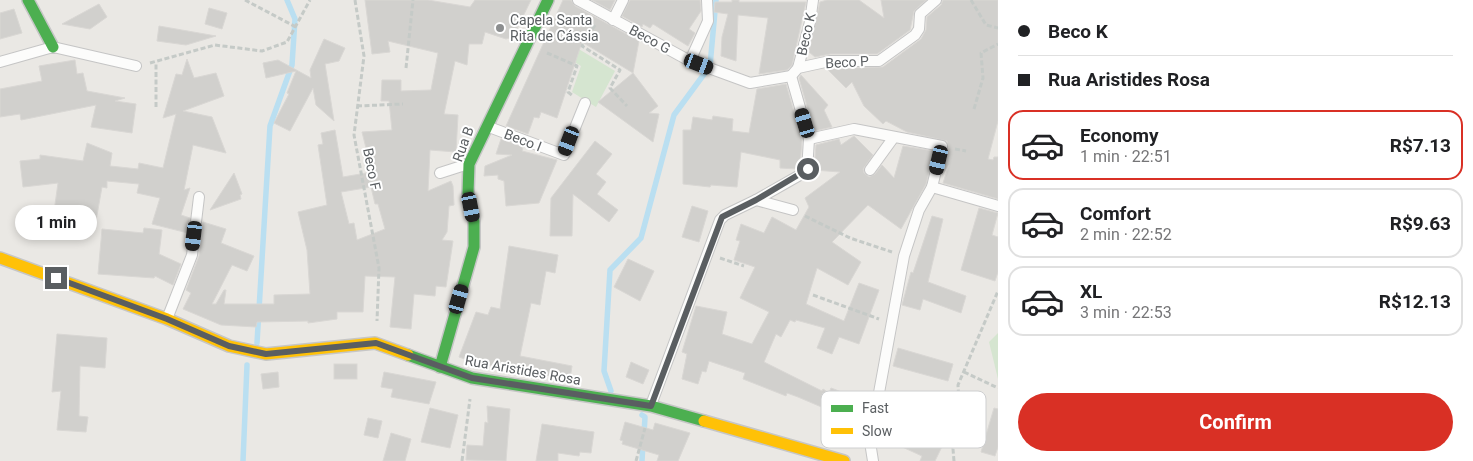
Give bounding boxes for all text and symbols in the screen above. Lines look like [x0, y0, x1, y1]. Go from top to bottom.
street label: Beco K [793, 11, 819, 57]
place label: Capela Santa Rita de Cássia [510, 12, 599, 44]
text: Beco K [1048, 20, 1108, 43]
street label: Beco G [627, 21, 673, 57]
marker: Capela Santa Rita de Cássia [494, 22, 506, 34]
car [682, 52, 715, 76]
street label: Beco P [825, 53, 869, 71]
text: Rua Aristides Rosa [1048, 68, 1210, 91]
car [793, 106, 816, 140]
icon: car [1020, 123, 1065, 168]
street label: Rua B [449, 124, 477, 164]
car [556, 124, 581, 158]
text: Economy [1080, 124, 1159, 147]
street label: Beco I [502, 126, 544, 154]
text: R$7.13 [1390, 134, 1451, 157]
car [928, 144, 949, 176]
street label: Beco F [360, 147, 384, 192]
text: 1 min · 22:51 [1080, 147, 1172, 166]
route start [797, 158, 819, 180]
car [460, 191, 481, 223]
icon: car [1020, 201, 1065, 246]
text: Comfort [1080, 202, 1151, 225]
callout: 1 min [15, 206, 97, 240]
text: R$9.63 [1390, 212, 1451, 235]
text: 1 min [36, 213, 76, 232]
car [184, 220, 203, 252]
text: 2 min · 22:52 [1080, 225, 1172, 244]
route end [45, 267, 67, 289]
icon: car [1020, 279, 1065, 324]
text: XL [1080, 280, 1102, 303]
car [447, 283, 470, 315]
text: R$12.13 [1379, 290, 1451, 313]
text: 3 min · 22:53 [1080, 303, 1172, 322]
street label: Rua Aristides Rosa [464, 352, 582, 388]
legend [821, 391, 986, 448]
button: Confirm [1018, 393, 1453, 451]
text: Fast [862, 400, 889, 416]
text: Slow [862, 423, 893, 439]

